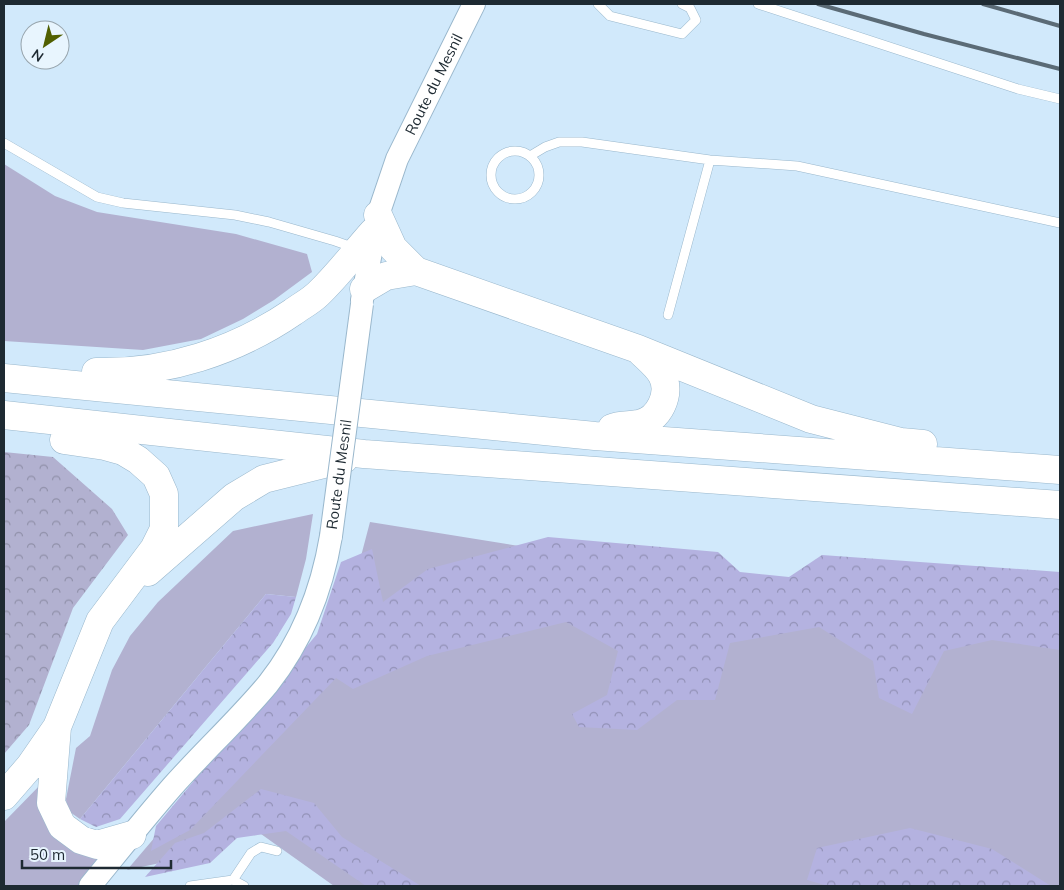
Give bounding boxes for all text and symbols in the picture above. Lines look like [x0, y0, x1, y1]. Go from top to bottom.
north arrow [20, 20, 70, 70]
street label: Route du Mesnil [400, 30, 467, 138]
text: N [28, 45, 47, 66]
street label: Route du Mesnil [322, 418, 355, 531]
scale bar [22, 838, 171, 870]
text: 50 m [30, 845, 65, 864]

